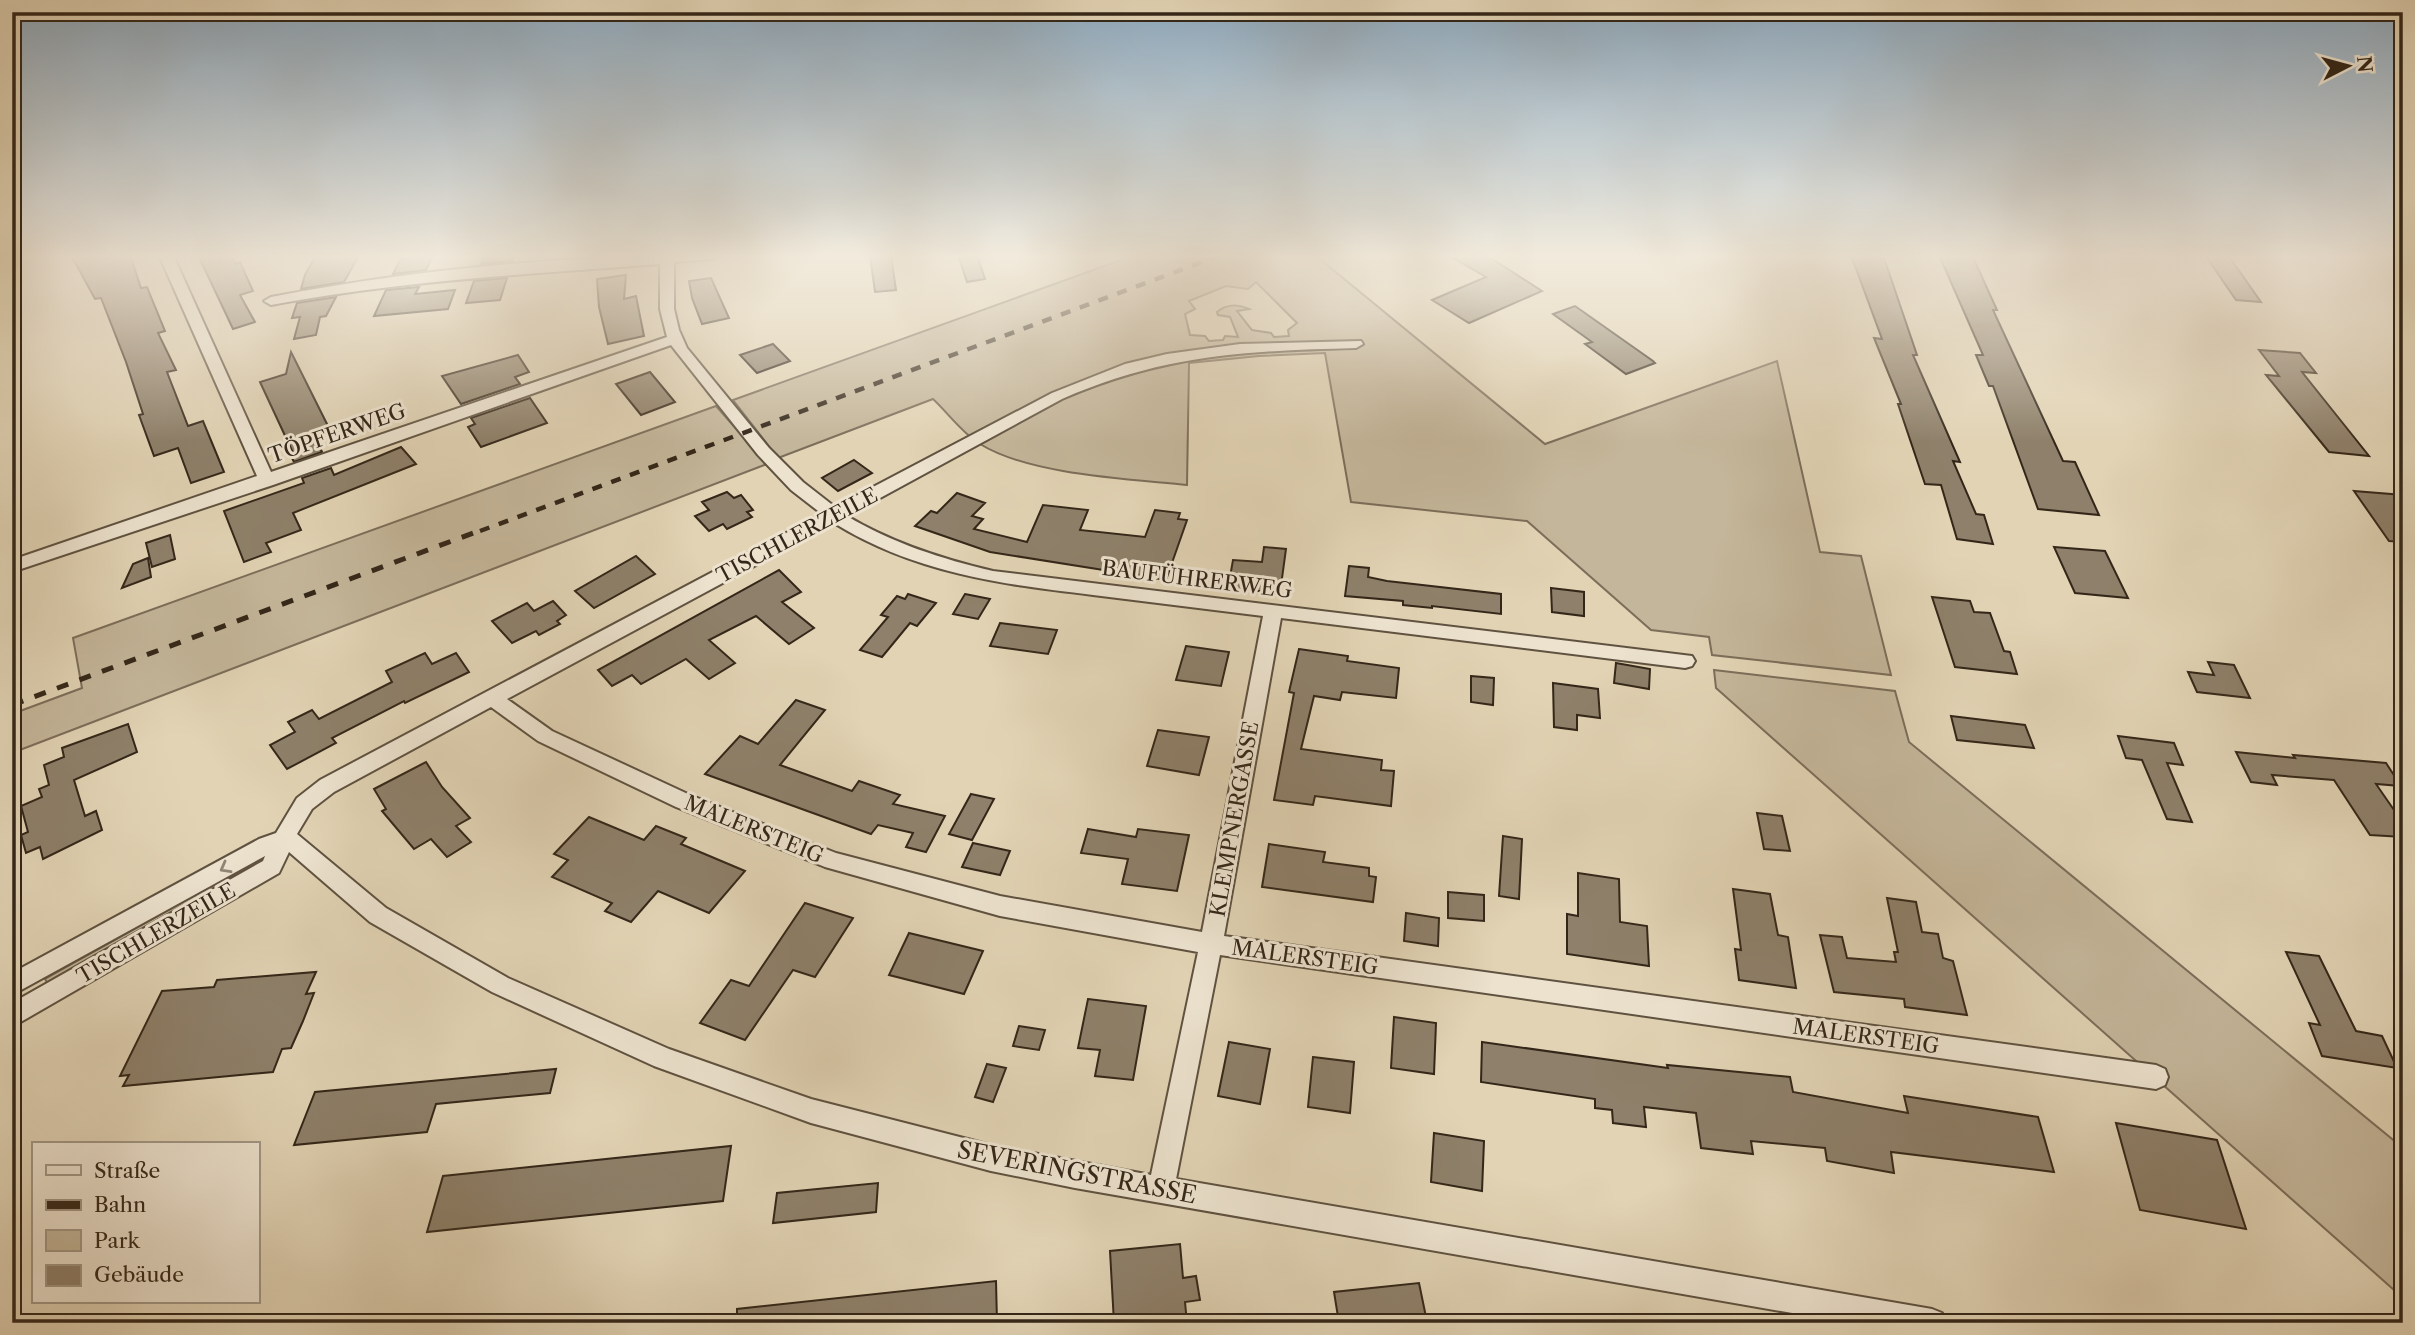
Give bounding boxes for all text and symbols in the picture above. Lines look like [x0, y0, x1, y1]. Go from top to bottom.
north arrow [2314, 32, 2384, 102]
text: N [2352, 55, 2377, 74]
street label: TÖPFERWEG [265, 398, 409, 468]
street label: TISCHLERZEILE [712, 482, 882, 588]
street label: BAUFÜHRERWEG [1100, 555, 1294, 603]
street label: KLEMPNERGASSE [1204, 719, 1264, 919]
street label: MALERSTEIG [681, 790, 827, 868]
one-way arrow [220, 860, 233, 873]
street label: TISCHLERZEILE [72, 877, 240, 989]
street label: MALERSTEIG [1230, 934, 1380, 980]
street label: MALERSTEIG [1791, 1013, 1941, 1059]
street label: SEVERINGSTRASSE [955, 1135, 1199, 1209]
legend [32, 1142, 259, 1304]
text: Straße [94, 1158, 160, 1183]
text: Bahn [94, 1192, 146, 1217]
text: Park [94, 1228, 140, 1253]
text: Gebäude [94, 1262, 184, 1287]

